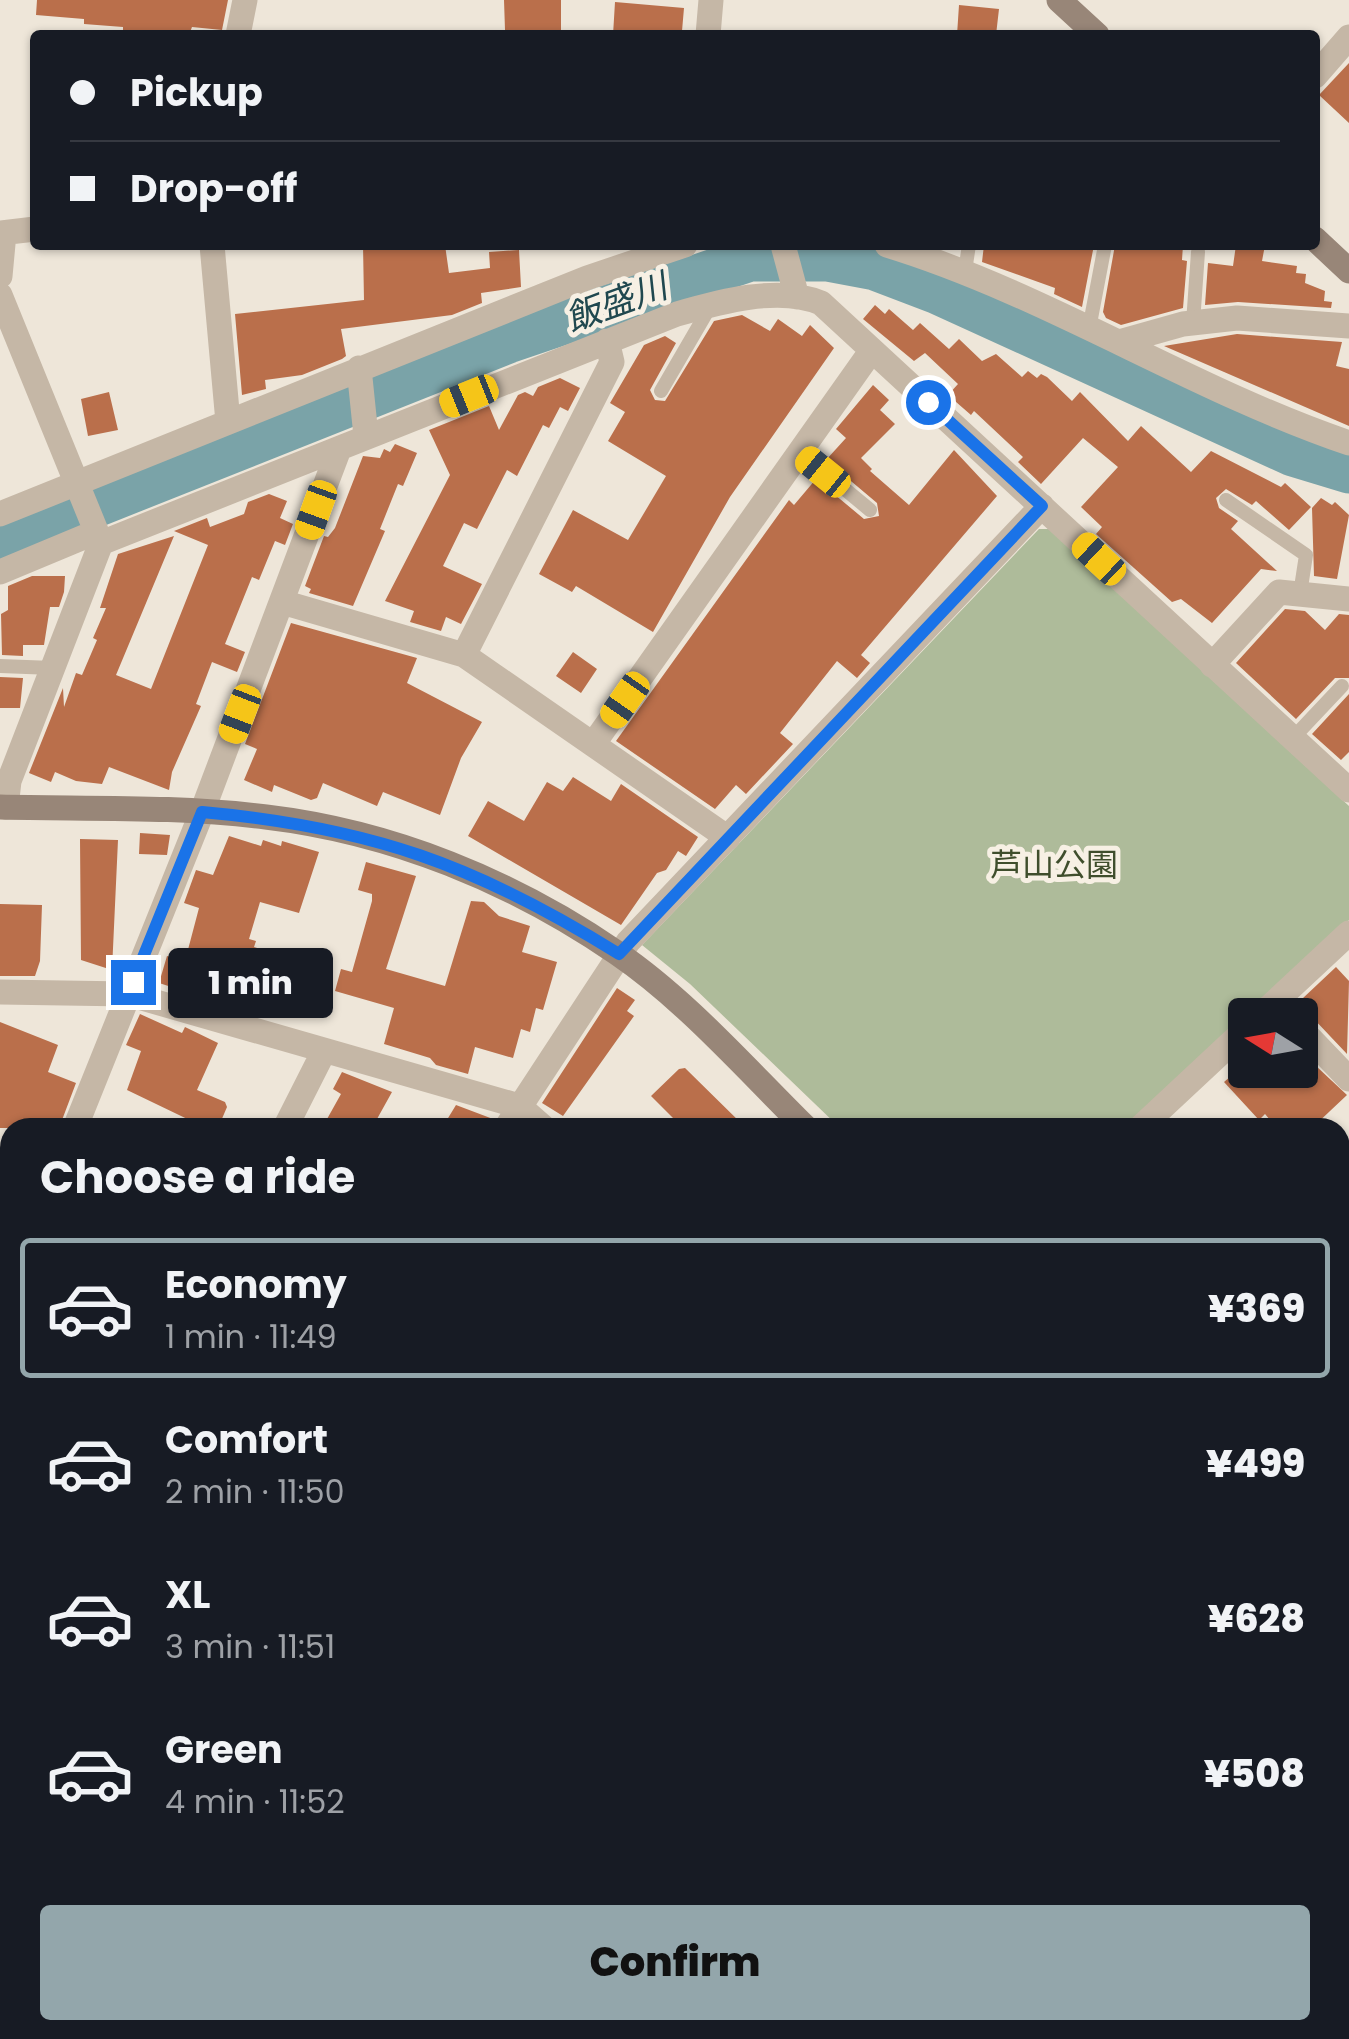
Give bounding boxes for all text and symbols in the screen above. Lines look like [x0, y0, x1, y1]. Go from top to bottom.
text: Pickup [130, 66, 263, 119]
text: Drop-off [130, 162, 298, 215]
water label: 飯盛川 [558, 260, 677, 343]
car [436, 371, 502, 421]
route start [906, 380, 951, 425]
car [790, 441, 856, 503]
car [292, 477, 340, 543]
car [1067, 528, 1131, 590]
car [596, 667, 654, 733]
car [215, 681, 265, 747]
park label: 芦山公園 [990, 842, 1118, 887]
callout: 1 min [168, 947, 333, 1017]
route end [111, 960, 156, 1005]
text: 1 min [208, 960, 293, 1005]
north arrow [1228, 998, 1318, 1088]
map controls [1228, 998, 1318, 1088]
text: Choose a ride [40, 1146, 355, 1209]
text: Economy [165, 1258, 347, 1311]
icon: car [45, 1263, 135, 1353]
text: ¥369 [1208, 1282, 1305, 1335]
text: 1 min · 11:49 [165, 1314, 337, 1359]
text: Comfort [165, 1413, 328, 1466]
icon: car [45, 1418, 135, 1508]
text: ¥499 [1206, 1437, 1305, 1490]
text: 2 min · 11:50 [165, 1469, 345, 1514]
text: XL [165, 1568, 210, 1621]
icon: car [45, 1573, 135, 1663]
text: ¥628 [1208, 1592, 1305, 1645]
text: 3 min · 11:51 [165, 1624, 335, 1669]
text: Green [165, 1723, 283, 1776]
icon: car [45, 1728, 135, 1818]
text: ¥508 [1204, 1747, 1305, 1800]
text: 4 min · 11:52 [165, 1779, 345, 1824]
button: Confirm [40, 1905, 1310, 2020]

